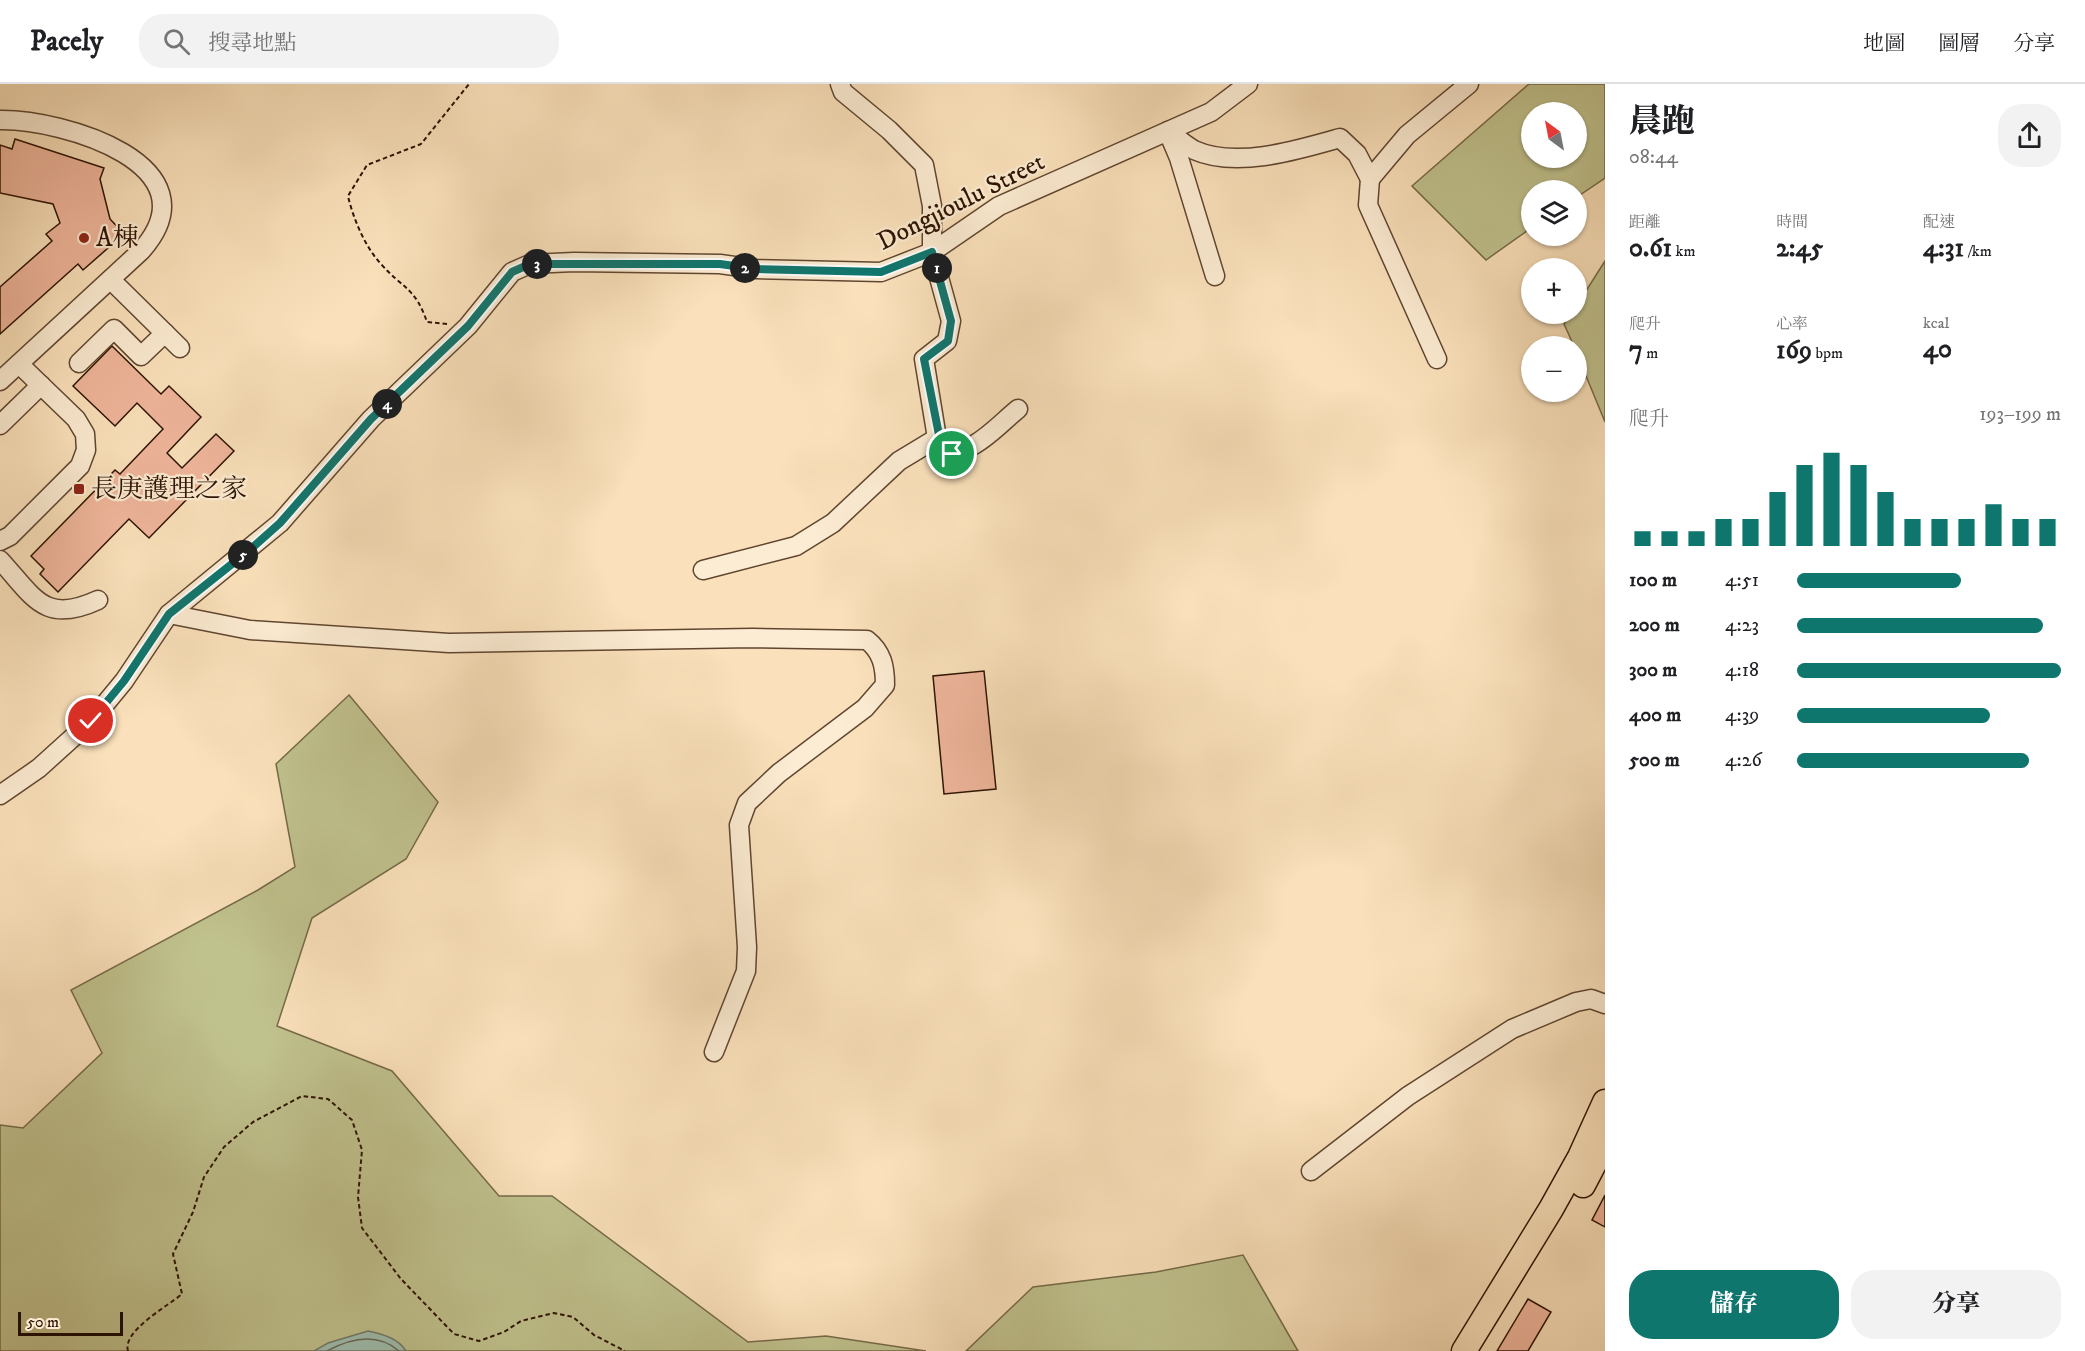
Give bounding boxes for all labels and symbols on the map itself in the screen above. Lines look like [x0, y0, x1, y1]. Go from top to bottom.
north arrow [1521, 102, 1587, 168]
street label: Dongjioulu Street [872, 146, 1050, 258]
place label: A棟 [96, 222, 139, 255]
marker: A棟 [77, 231, 91, 245]
pin: 3 [522, 249, 552, 279]
pin: 2 [730, 253, 760, 283]
pin: 1 [922, 253, 952, 283]
pin: 4 [372, 389, 402, 419]
pin [926, 428, 977, 479]
place label: 長庚護理之家 [91, 473, 247, 506]
marker: 長庚護理之家 [72, 482, 86, 496]
pin: 5 [228, 540, 258, 570]
pin [65, 695, 116, 746]
scale bar [18, 1309, 123, 1336]

